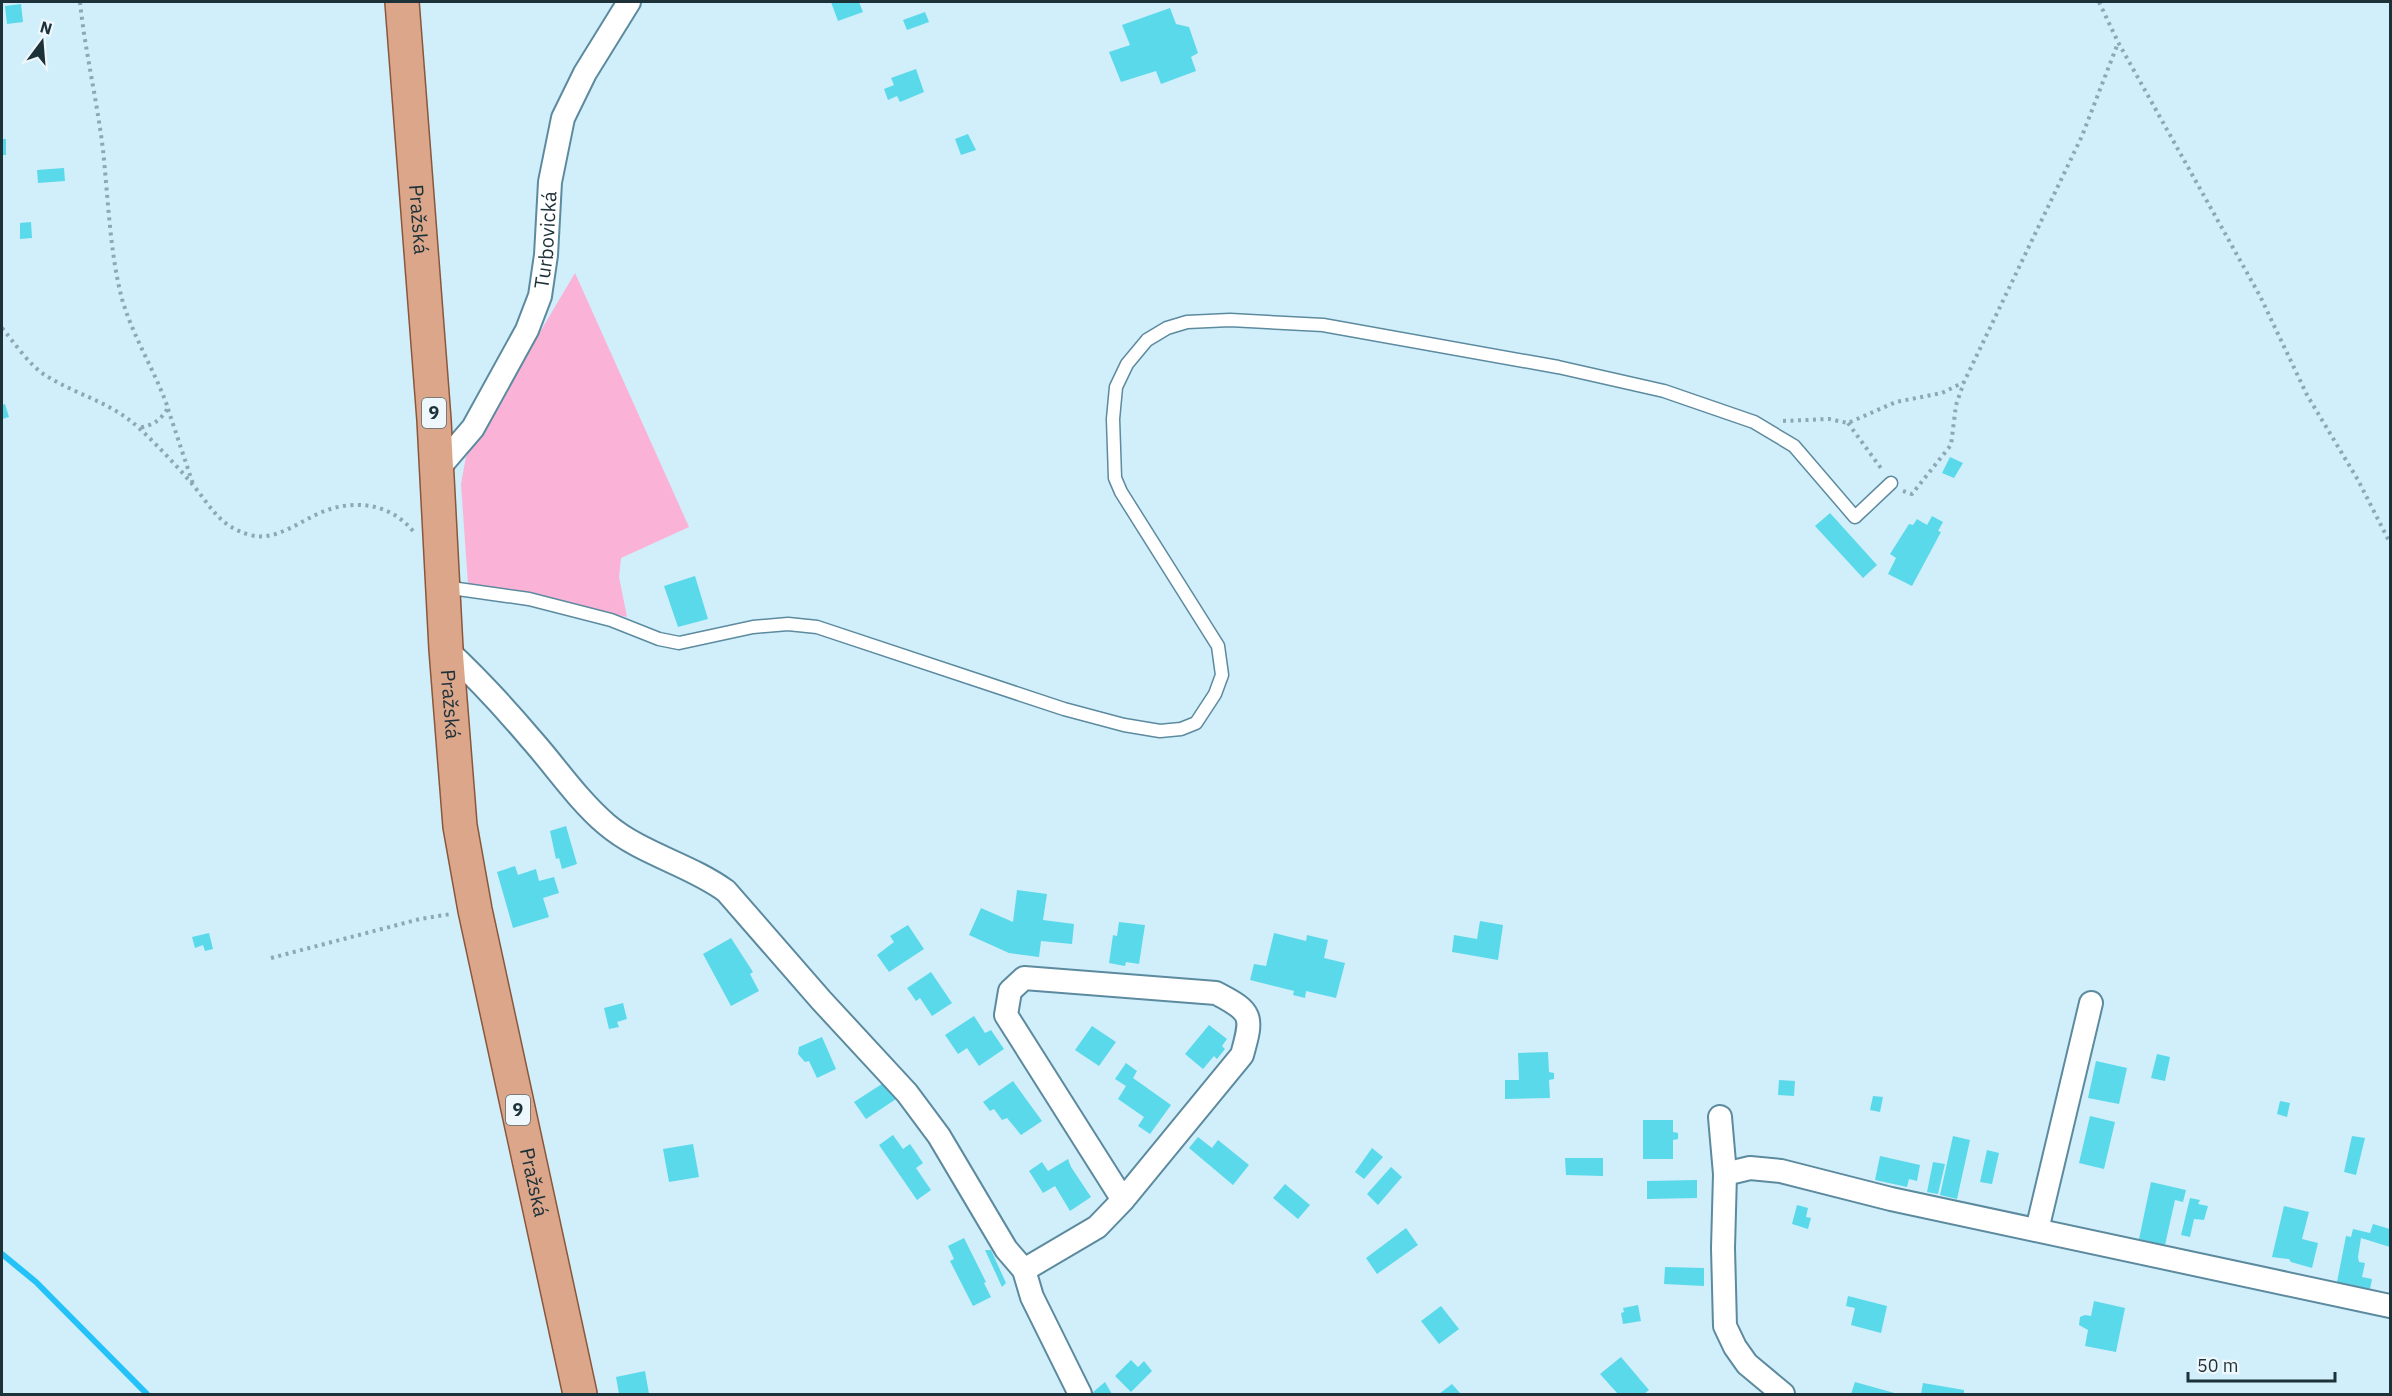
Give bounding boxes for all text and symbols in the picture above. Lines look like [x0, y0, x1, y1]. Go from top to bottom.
north arrow [12, 12, 72, 72]
text: N [38, 16, 54, 39]
street label: Pražská [403, 183, 435, 256]
street label: Turbovická [527, 190, 562, 291]
road number: 9 [422, 398, 446, 428]
street label: Pražská [435, 668, 467, 741]
road number: 9 [506, 1095, 530, 1125]
street label: Pražská [514, 1145, 555, 1220]
scale bar [2188, 1345, 2335, 1383]
text: 50 m [2197, 1354, 2239, 1377]

